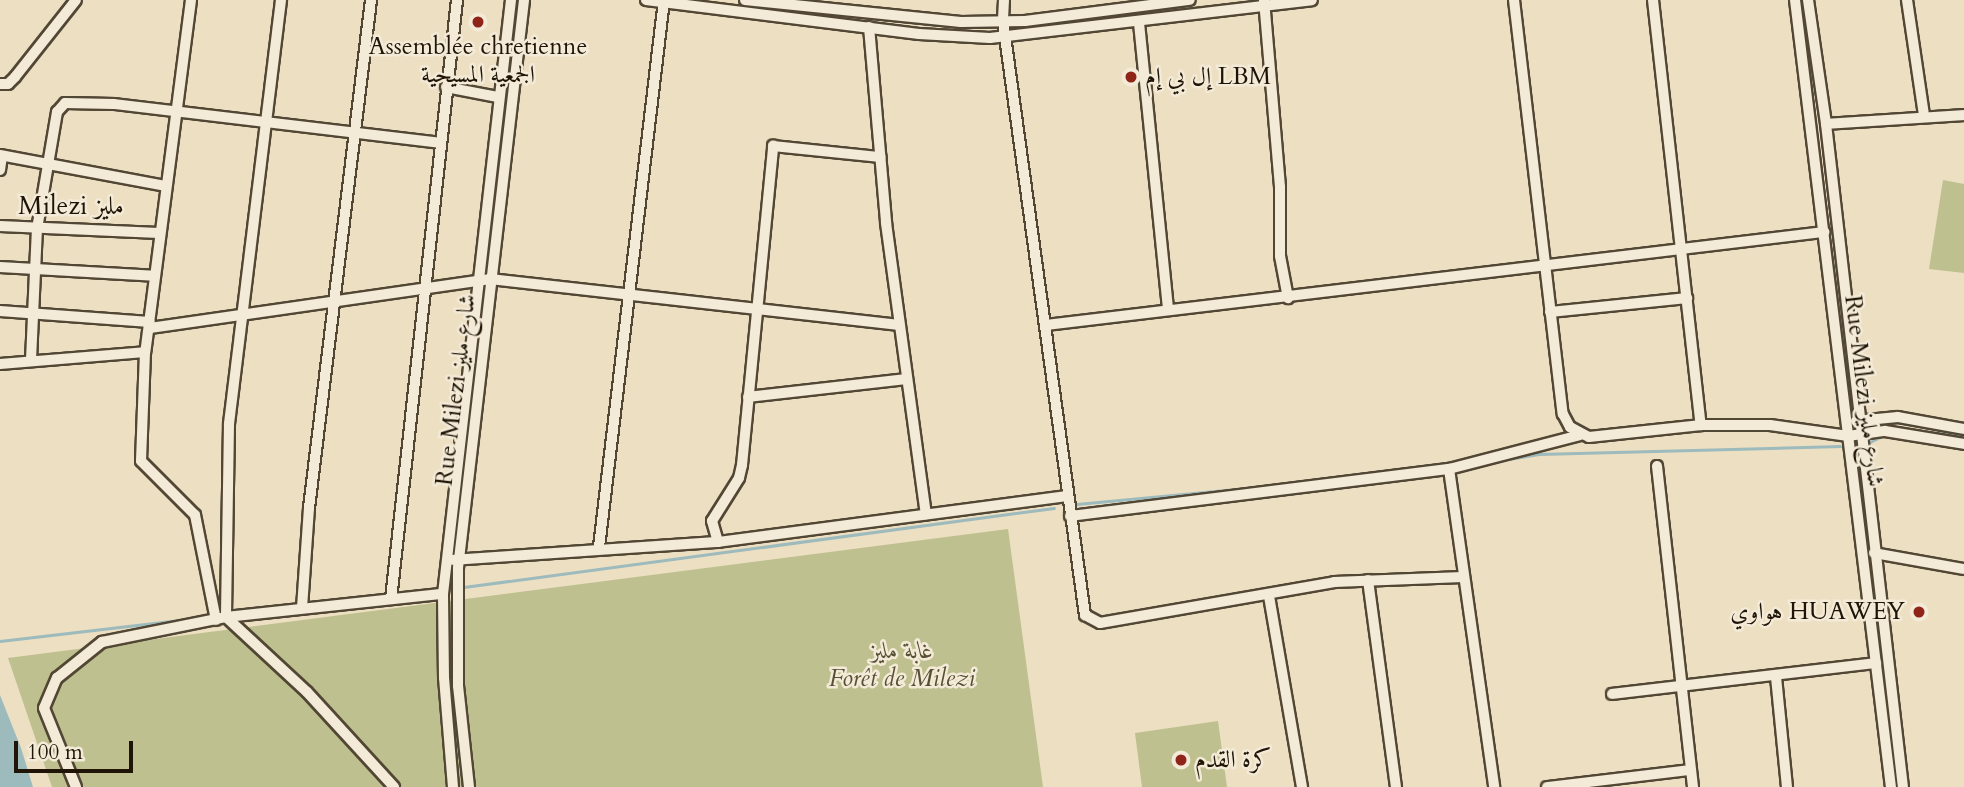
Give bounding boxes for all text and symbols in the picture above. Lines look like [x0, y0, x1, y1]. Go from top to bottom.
marker: Assemblée chretienne الجمعية المسيحية [470, 14, 486, 30]
place label: Assemblée chretienne الجمعية المسيحية [369, 33, 587, 89]
place label: إل بي إم LBM [1145, 63, 1271, 91]
marker: إل بي إم LBM [1123, 69, 1139, 85]
district label: Milezi مليز [18, 190, 124, 222]
street label: Rue Milezi شارع مليز [430, 293, 482, 487]
street label: Rue Milezi شارع مليز [1838, 294, 1890, 488]
place label: هواوي HUAWEY [1730, 598, 1905, 626]
marker: هواوي HUAWEY [1911, 604, 1927, 620]
park label: غابة مليز Forêt de Milezi [829, 637, 975, 693]
scale bar [18, 728, 136, 772]
text: 100 m [27, 738, 83, 767]
place label: كرة القدم [1195, 746, 1271, 774]
marker: كرة القدم [1173, 752, 1189, 768]

